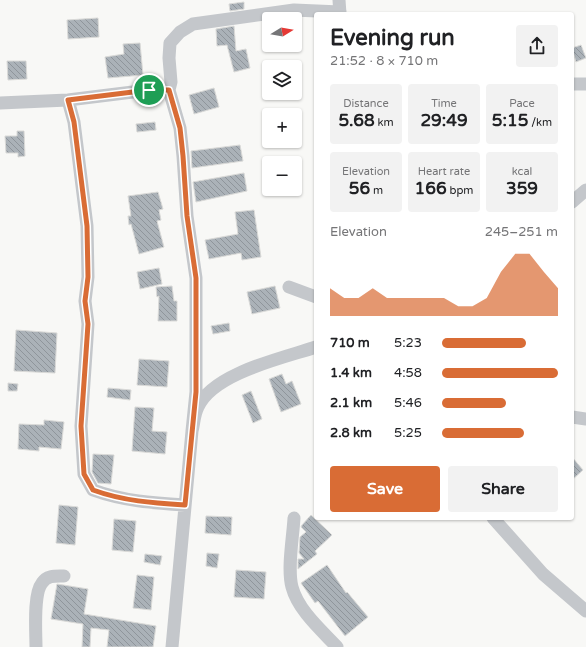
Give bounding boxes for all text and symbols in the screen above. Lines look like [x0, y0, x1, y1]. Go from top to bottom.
north arrow [262, 12, 302, 52]
map controls [262, 12, 302, 196]
text: Evening run [330, 25, 455, 51]
button: share [516, 25, 558, 67]
text: 21:52 · 8 × 710 m [330, 53, 438, 69]
button: layers [262, 60, 302, 100]
pin [132, 73, 166, 107]
icon: arrive [138, 79, 160, 101]
text: Distance [343, 97, 389, 110]
text: Time [431, 97, 457, 110]
text: Pace [509, 97, 535, 110]
button: + [262, 108, 302, 148]
text: 5.68 [338, 110, 375, 131]
text: 29:49 [420, 110, 468, 131]
text: 5:15 [492, 110, 528, 131]
text: km [375, 116, 394, 129]
text: /km [528, 116, 552, 129]
button: − [262, 156, 302, 196]
text: Elevation [342, 165, 390, 178]
text: Heart rate [418, 165, 470, 178]
text: kcal [512, 165, 532, 178]
text: 56 [349, 178, 370, 199]
text: 166 [415, 178, 447, 199]
text: 359 [506, 178, 538, 199]
text: m [370, 184, 383, 197]
text: bpm [447, 184, 473, 197]
text: Elevation [330, 224, 387, 240]
text: 245–251 m [485, 224, 558, 240]
text: 710 m [330, 335, 370, 351]
text: 5:23 [394, 335, 422, 351]
text: 1.4 km [330, 365, 372, 381]
text: 4:58 [394, 365, 422, 381]
text: 2.1 km [330, 395, 372, 411]
text: 5:46 [394, 395, 422, 411]
text: 2.8 km [330, 425, 372, 441]
text: 5:25 [394, 425, 422, 441]
button: Save [330, 466, 440, 512]
button: Share [448, 466, 558, 512]

